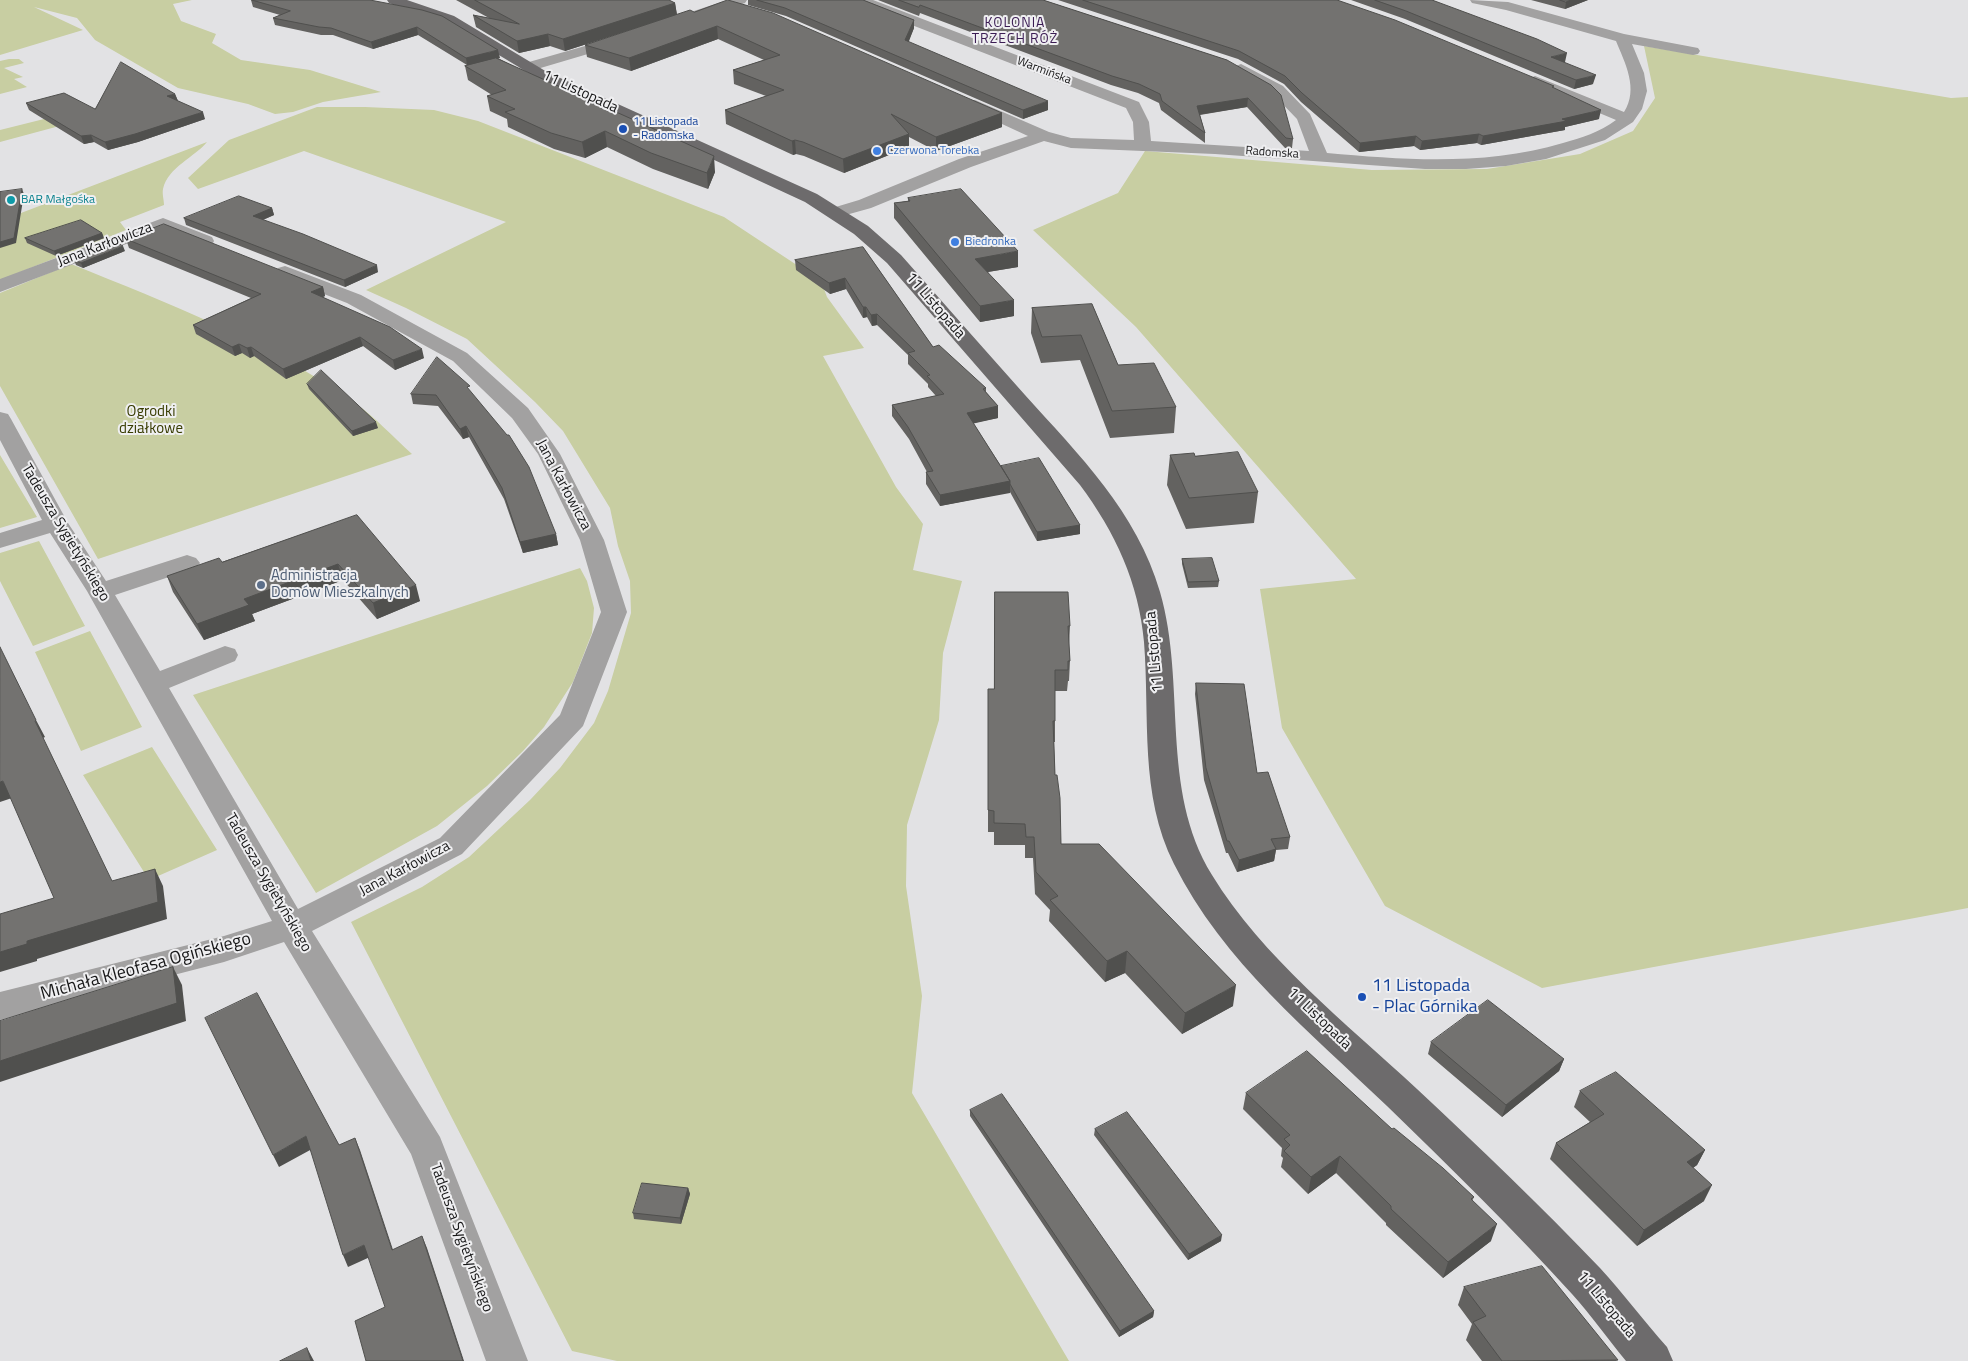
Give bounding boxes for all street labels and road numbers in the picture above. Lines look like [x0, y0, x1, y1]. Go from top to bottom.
street label: Warmińska [1015, 54, 1073, 88]
street label: 11 Listopada [539, 67, 621, 117]
street label: Radomska [1245, 144, 1299, 162]
street label: Jana Karłowicza [55, 219, 155, 271]
street label: 11 Listopada [901, 269, 969, 343]
street label: Jana Karłowicza [532, 437, 594, 533]
street label: Tadeusza Sygietyńskiego [17, 461, 113, 605]
street label: 11 Listopada [1142, 611, 1168, 693]
street label: Tadeusza Sygietyńskiego [221, 811, 315, 955]
street label: Jana Karłowicza [357, 838, 453, 900]
street label: Michała Kleofasa Ogińskiego [38, 928, 254, 1006]
street label: 11 Listopada [1283, 984, 1355, 1054]
street label: Tadeusza Sygietyńskiego [426, 1161, 496, 1315]
street label: 11 Listopada [1573, 1268, 1639, 1342]

